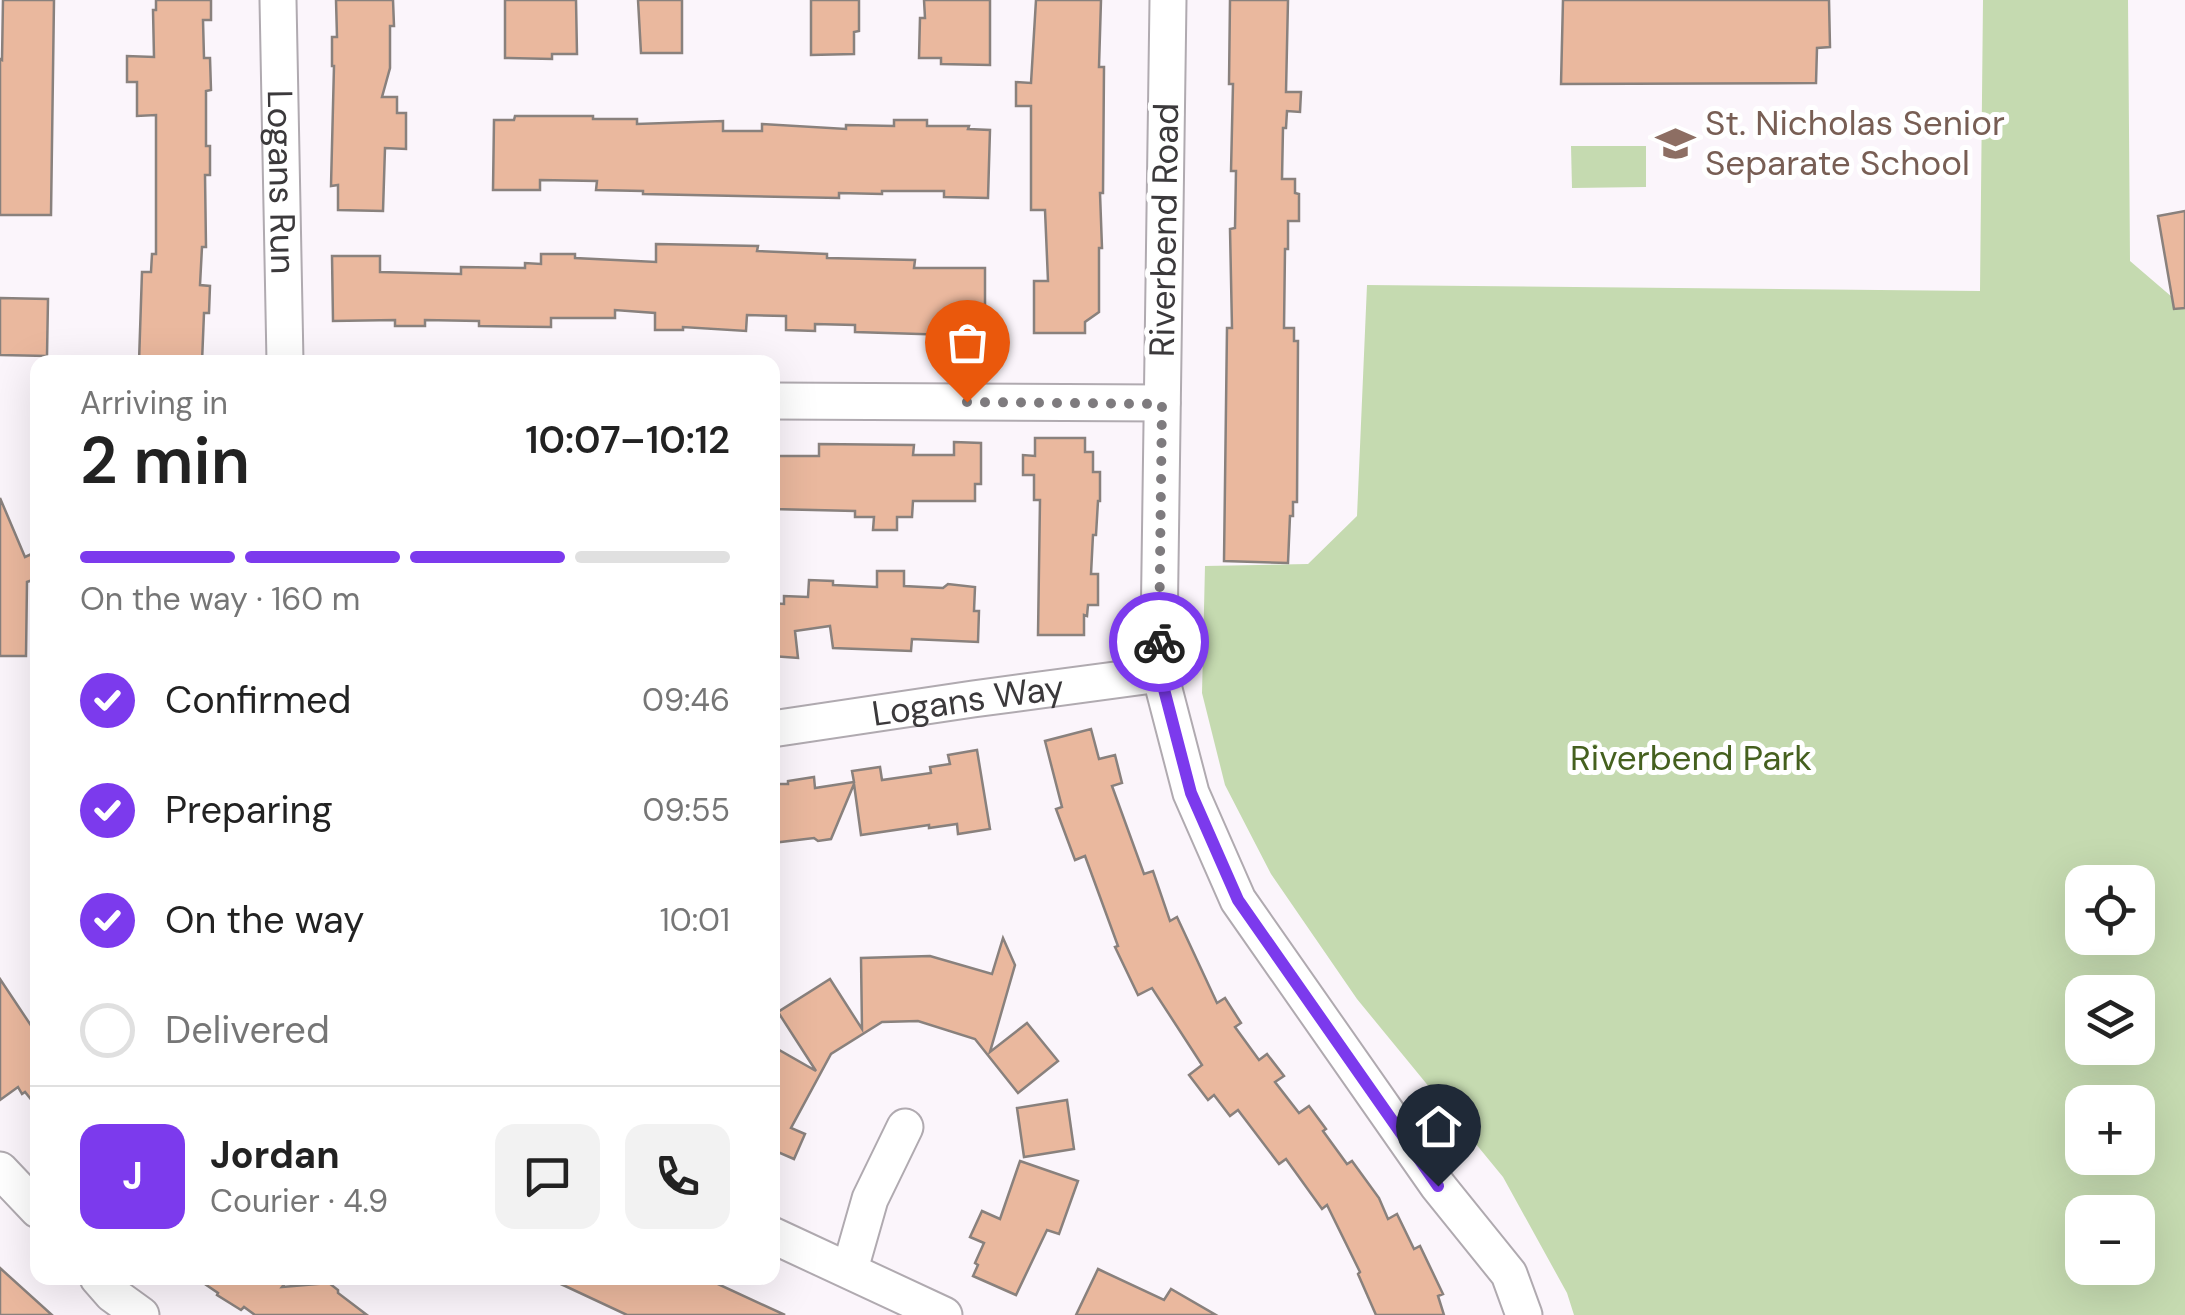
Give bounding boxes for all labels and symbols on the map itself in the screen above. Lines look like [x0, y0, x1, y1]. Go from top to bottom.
street label: Logans Run [257, 89, 306, 275]
place label: St. Nicholas Senior Separate School [1705, 100, 2005, 186]
street label: Riverbend Road [1139, 103, 1189, 357]
school or university icon: St. Nicholas Senior Separate School [1654, 122, 1696, 164]
pin [925, 300, 1010, 403]
courier [1109, 592, 1209, 692]
street label: Logans Way [869, 664, 1067, 737]
park label: Riverbend Park [1570, 735, 1812, 781]
pin [1396, 1084, 1481, 1187]

